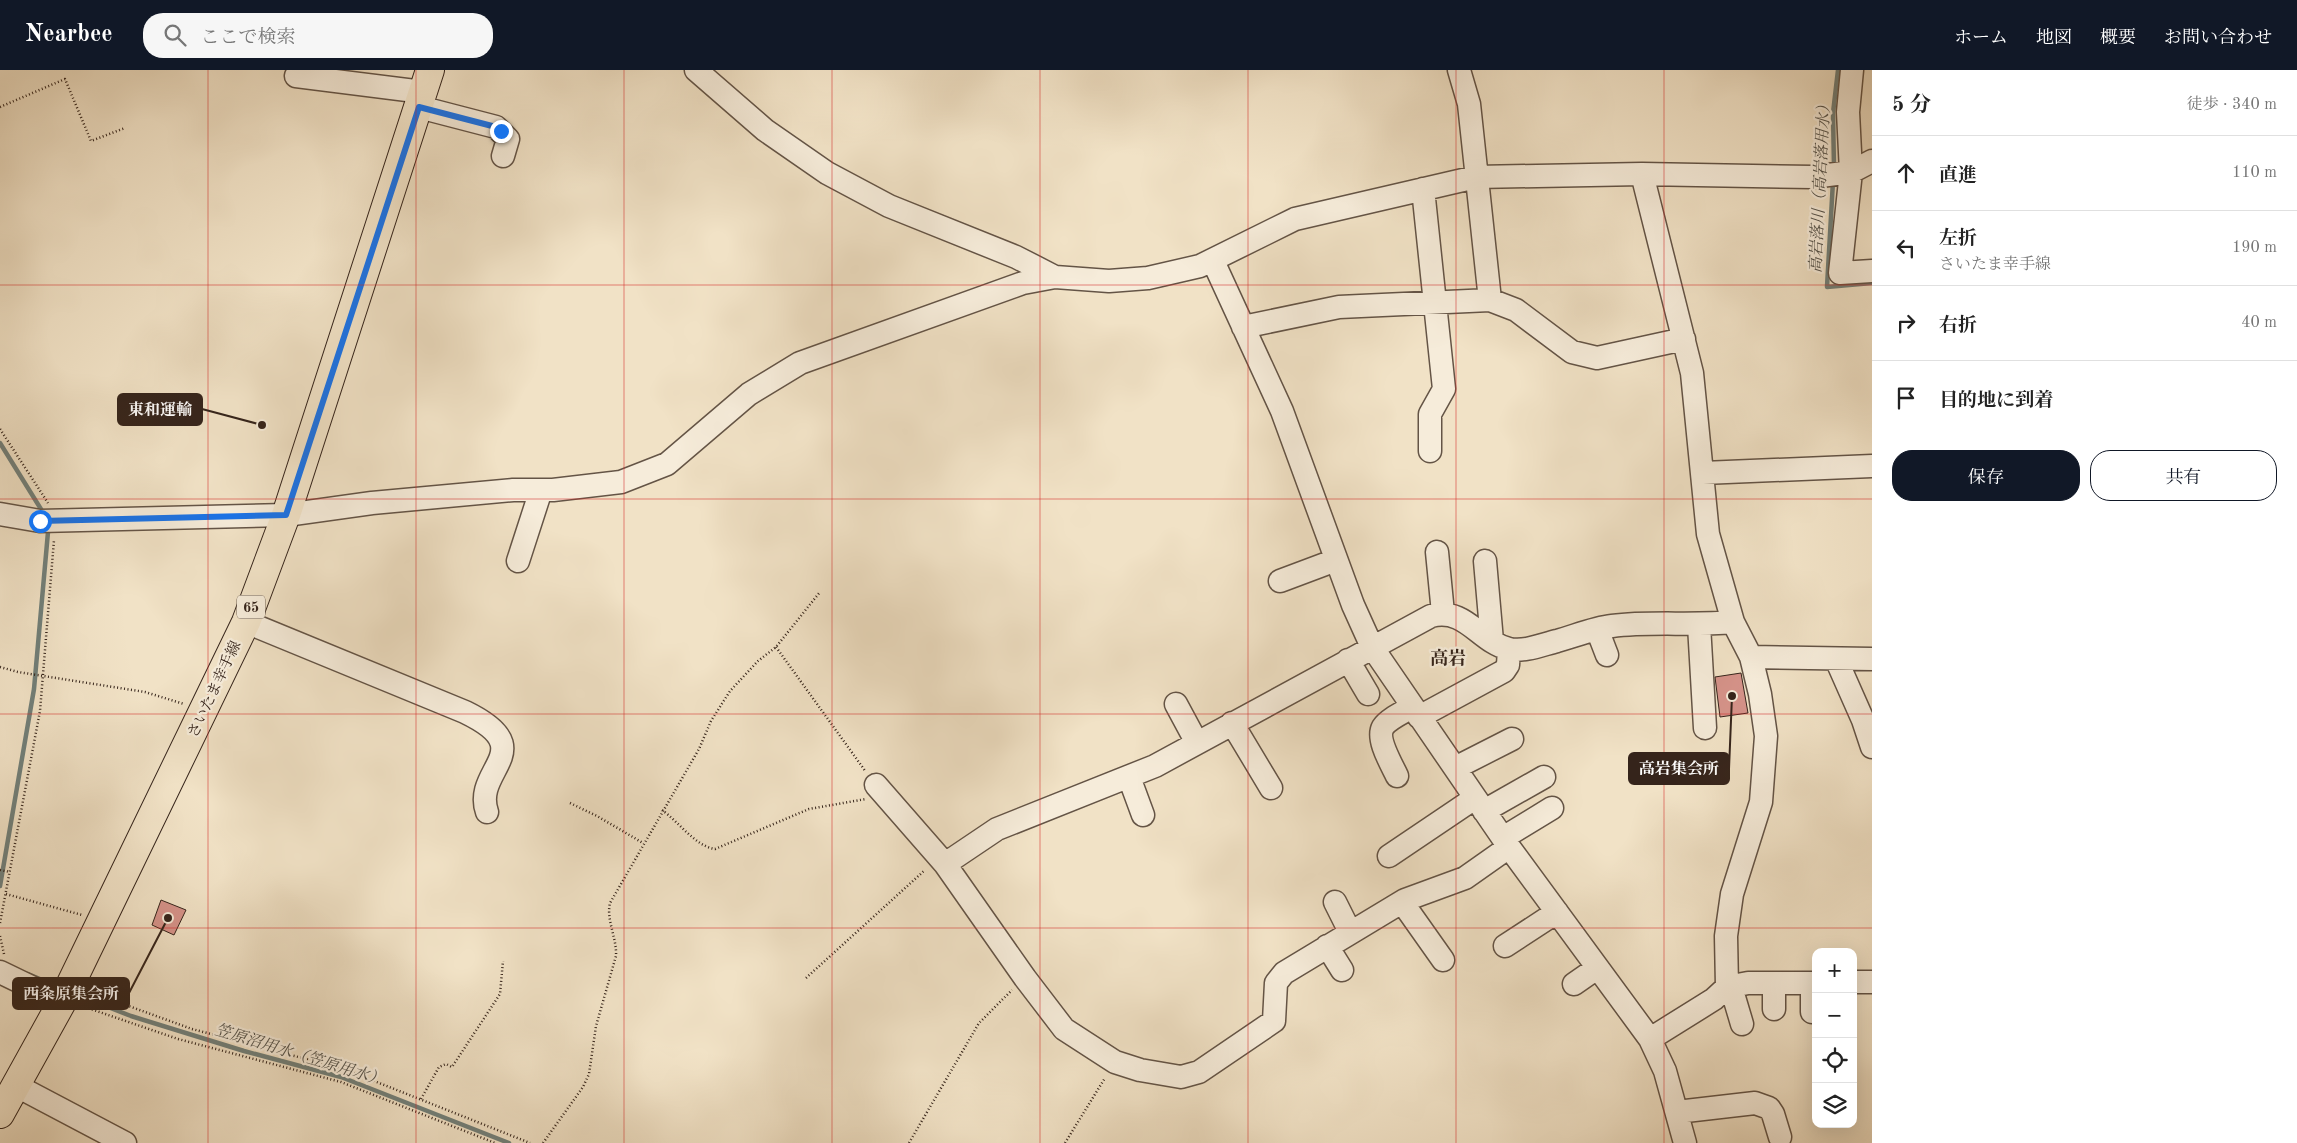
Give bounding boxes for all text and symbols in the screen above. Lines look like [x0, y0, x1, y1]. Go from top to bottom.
search box [143, 13, 493, 58]
icon: search [161, 21, 189, 49]
text: Nearbee [25, 23, 113, 47]
text: ここで検索 [201, 29, 296, 48]
text: ホーム [1954, 29, 2008, 47]
text: 地図 [2036, 29, 2072, 47]
text: 概要 [2100, 29, 2136, 47]
text: お問い合わせ [2164, 29, 2272, 47]
text: 5 分 [1892, 95, 1931, 116]
water label: 高岩落川（高岩落用水） [1806, 97, 1834, 273]
text: 徒歩 · 340 m [2187, 97, 2277, 113]
route end [490, 120, 513, 143]
icon: ahead [1892, 159, 1920, 187]
text: 110 m [2232, 165, 2277, 181]
text: 直進 [1939, 167, 1977, 186]
text: 左折 [1939, 230, 1977, 249]
icon: left [1892, 234, 1920, 262]
text: 190 m [2232, 240, 2277, 256]
text: さいたま幸手線 [1939, 257, 2051, 273]
icon: right [1892, 309, 1920, 337]
text: 40 m [2241, 315, 2277, 331]
text: 右折 [1939, 317, 1977, 336]
icon: arrive [1892, 384, 1920, 412]
text: 目的地に到着 [1939, 392, 2053, 411]
callout: 東和運輸 [118, 394, 202, 425]
text: 東和運輸 [128, 401, 193, 419]
button: 保存 [1892, 450, 2080, 501]
button: 共有 [2090, 450, 2277, 501]
route start [29, 510, 52, 533]
road number: 65 [237, 596, 265, 618]
street label: さいたま幸手線 [185, 638, 244, 740]
district label: 高岩 [1430, 648, 1466, 668]
callout: 高岩集会所 [1629, 753, 1729, 784]
text: 高岩集会所 [1639, 760, 1719, 778]
map controls [1812, 948, 1857, 1128]
button: + [1812, 948, 1857, 993]
callout: 西粂原集会所 [13, 978, 129, 1009]
text: 西粂原集会所 [23, 985, 119, 1003]
button: − [1812, 993, 1857, 1038]
water label: 笠原沼用水（笠原用水） [213, 1021, 387, 1089]
button: locate [1812, 1038, 1857, 1083]
button: layers [1812, 1083, 1857, 1128]

